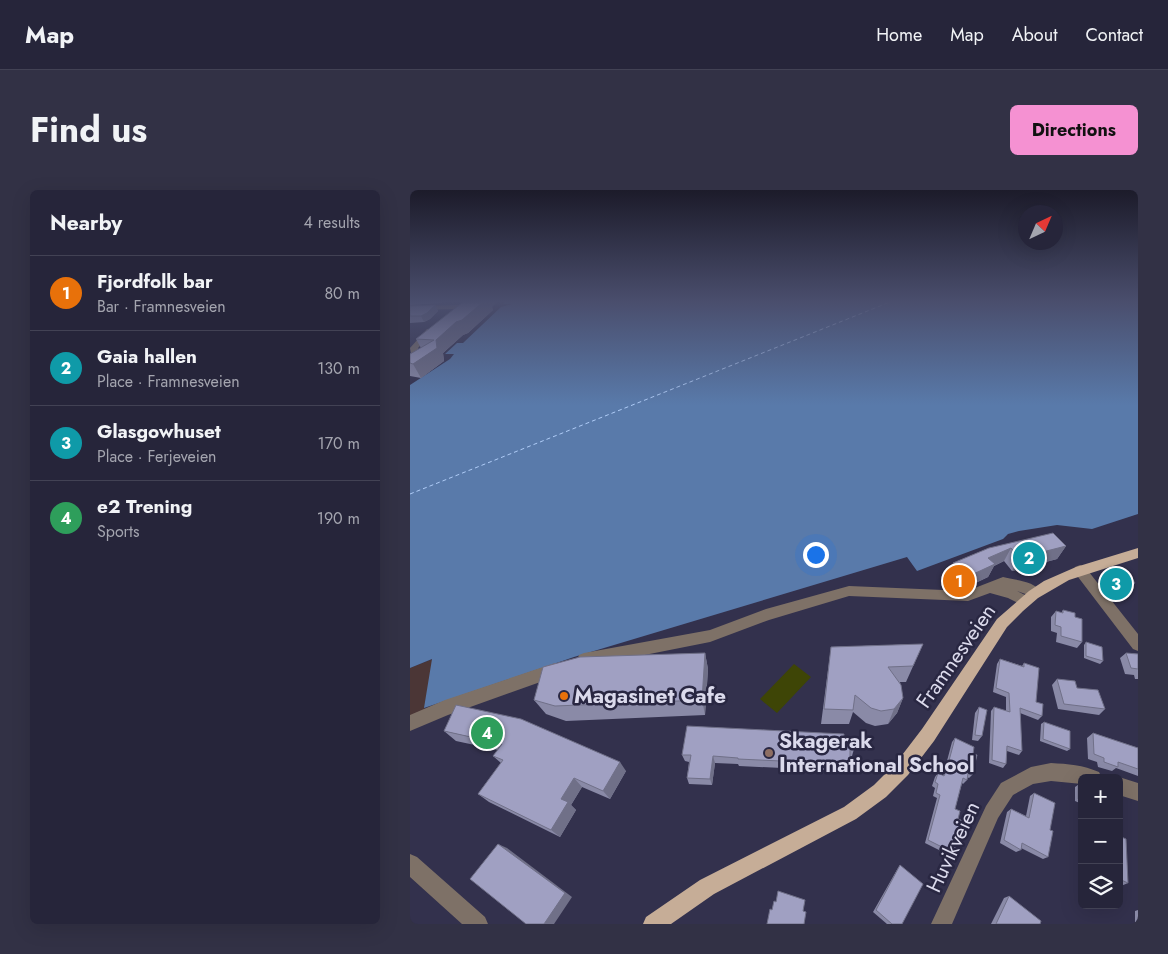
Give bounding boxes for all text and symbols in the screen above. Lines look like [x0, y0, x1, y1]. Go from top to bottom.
text: Map [25, 17, 74, 52]
text: Home [876, 22, 922, 48]
text: Map [950, 22, 984, 48]
text: About [1012, 22, 1057, 48]
text: Contact [1085, 22, 1143, 48]
text: Find us [30, 105, 147, 155]
button: Directions [1010, 105, 1138, 155]
north arrow [1018, 205, 1063, 250]
text: Nearby [50, 208, 122, 238]
text: 4 results [304, 211, 360, 234]
text: Fjordfolk bar [97, 268, 213, 295]
text: 1 [62, 282, 70, 305]
text: 80 m [324, 282, 360, 305]
text: Bar · Framnesveien [97, 295, 226, 318]
text: Gaia hallen [97, 343, 197, 370]
text: 2 [61, 357, 71, 380]
text: 130 m [317, 357, 360, 380]
text: Place · Framnesveien [97, 370, 240, 393]
text: Glasgowhuset [97, 418, 221, 445]
text: 3 [61, 432, 71, 455]
text: 170 m [318, 432, 360, 455]
text: Place · Ferjeveien [97, 445, 217, 468]
text: e2 Trening [97, 493, 192, 520]
text: 4 [60, 507, 72, 530]
text: 190 m [317, 507, 360, 530]
text: Sports [97, 520, 139, 543]
pin: 2 [1013, 539, 1045, 577]
your location [803, 542, 829, 568]
pin: 1 [943, 562, 975, 600]
pin: 3 [1100, 565, 1132, 603]
street label: Framnesveien [909, 598, 1003, 714]
place label: Magasinet Cafe [574, 681, 726, 711]
marker: Magasinet Cafe [558, 690, 570, 702]
pin: 4 [471, 714, 503, 752]
place label: Skagerak International School [779, 726, 975, 780]
marker: Skagerak International School [763, 747, 775, 759]
map controls [1078, 774, 1123, 909]
button: + [1078, 774, 1123, 819]
street label: Huvikveien [919, 797, 987, 897]
button: − [1078, 819, 1123, 864]
button: layers [1078, 864, 1123, 909]

